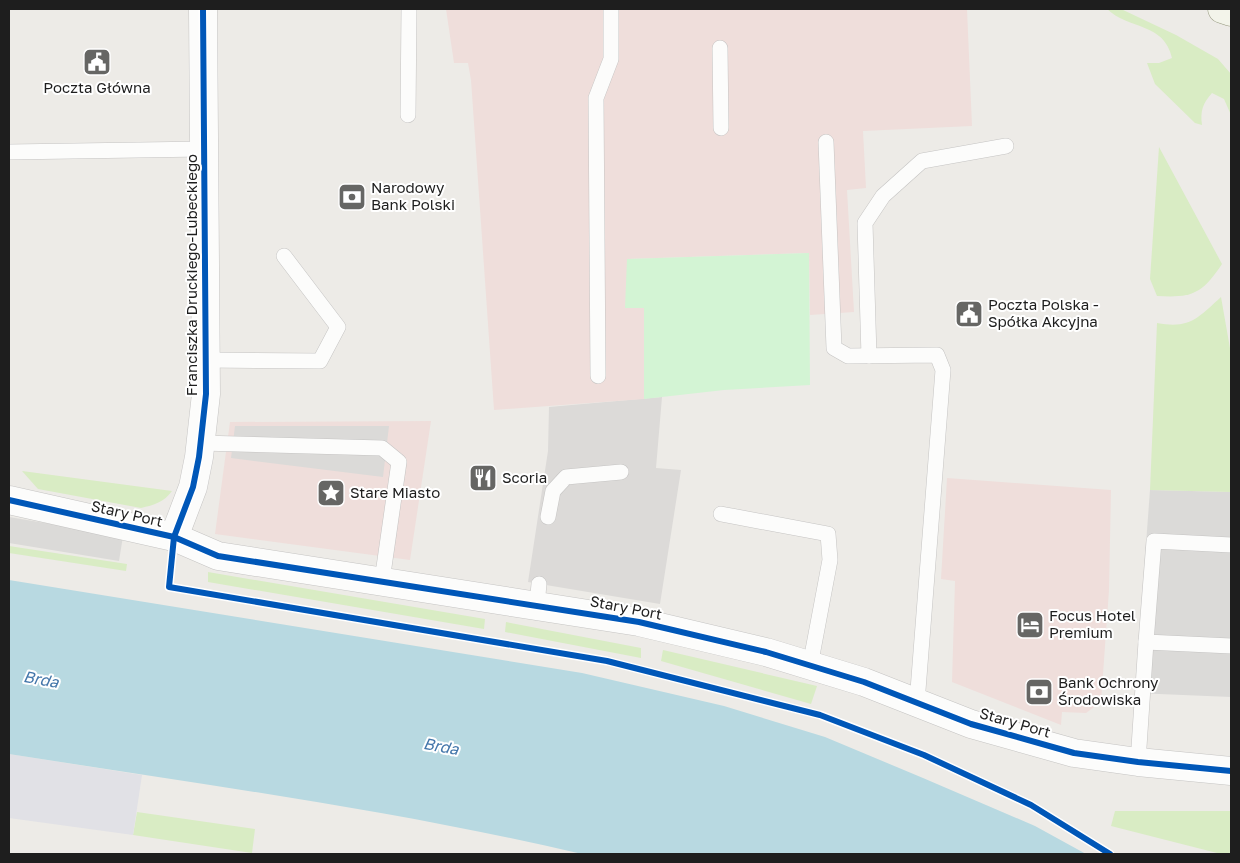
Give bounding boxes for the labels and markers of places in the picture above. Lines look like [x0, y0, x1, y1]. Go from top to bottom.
public building icon: Poczta Główna [82, 47, 112, 77]
place label: Poczta Główna [43, 78, 151, 96]
place label: Narodowy Bank Polski [371, 178, 455, 213]
bank icon: Narodowy Bank Polski [337, 182, 367, 212]
place label: Poczta Polska - Spółka Akcyjna [988, 295, 1099, 330]
public building icon: Poczta Polska - Spółka Akcyjna [954, 299, 984, 329]
restaurant icon: Scoria [468, 463, 498, 493]
place label: Scoria [502, 468, 547, 486]
place icon: Stare Miasto [316, 478, 346, 508]
place label: Stare Miasto [350, 483, 440, 501]
place label: Focus Hotel Premium [1049, 606, 1136, 641]
hotel icon: Focus Hotel Premium [1015, 610, 1045, 640]
place label: Bank Ochrony Środowiska [1058, 673, 1159, 708]
bank icon: Bank Ochrony Środowiska [1024, 677, 1054, 707]

